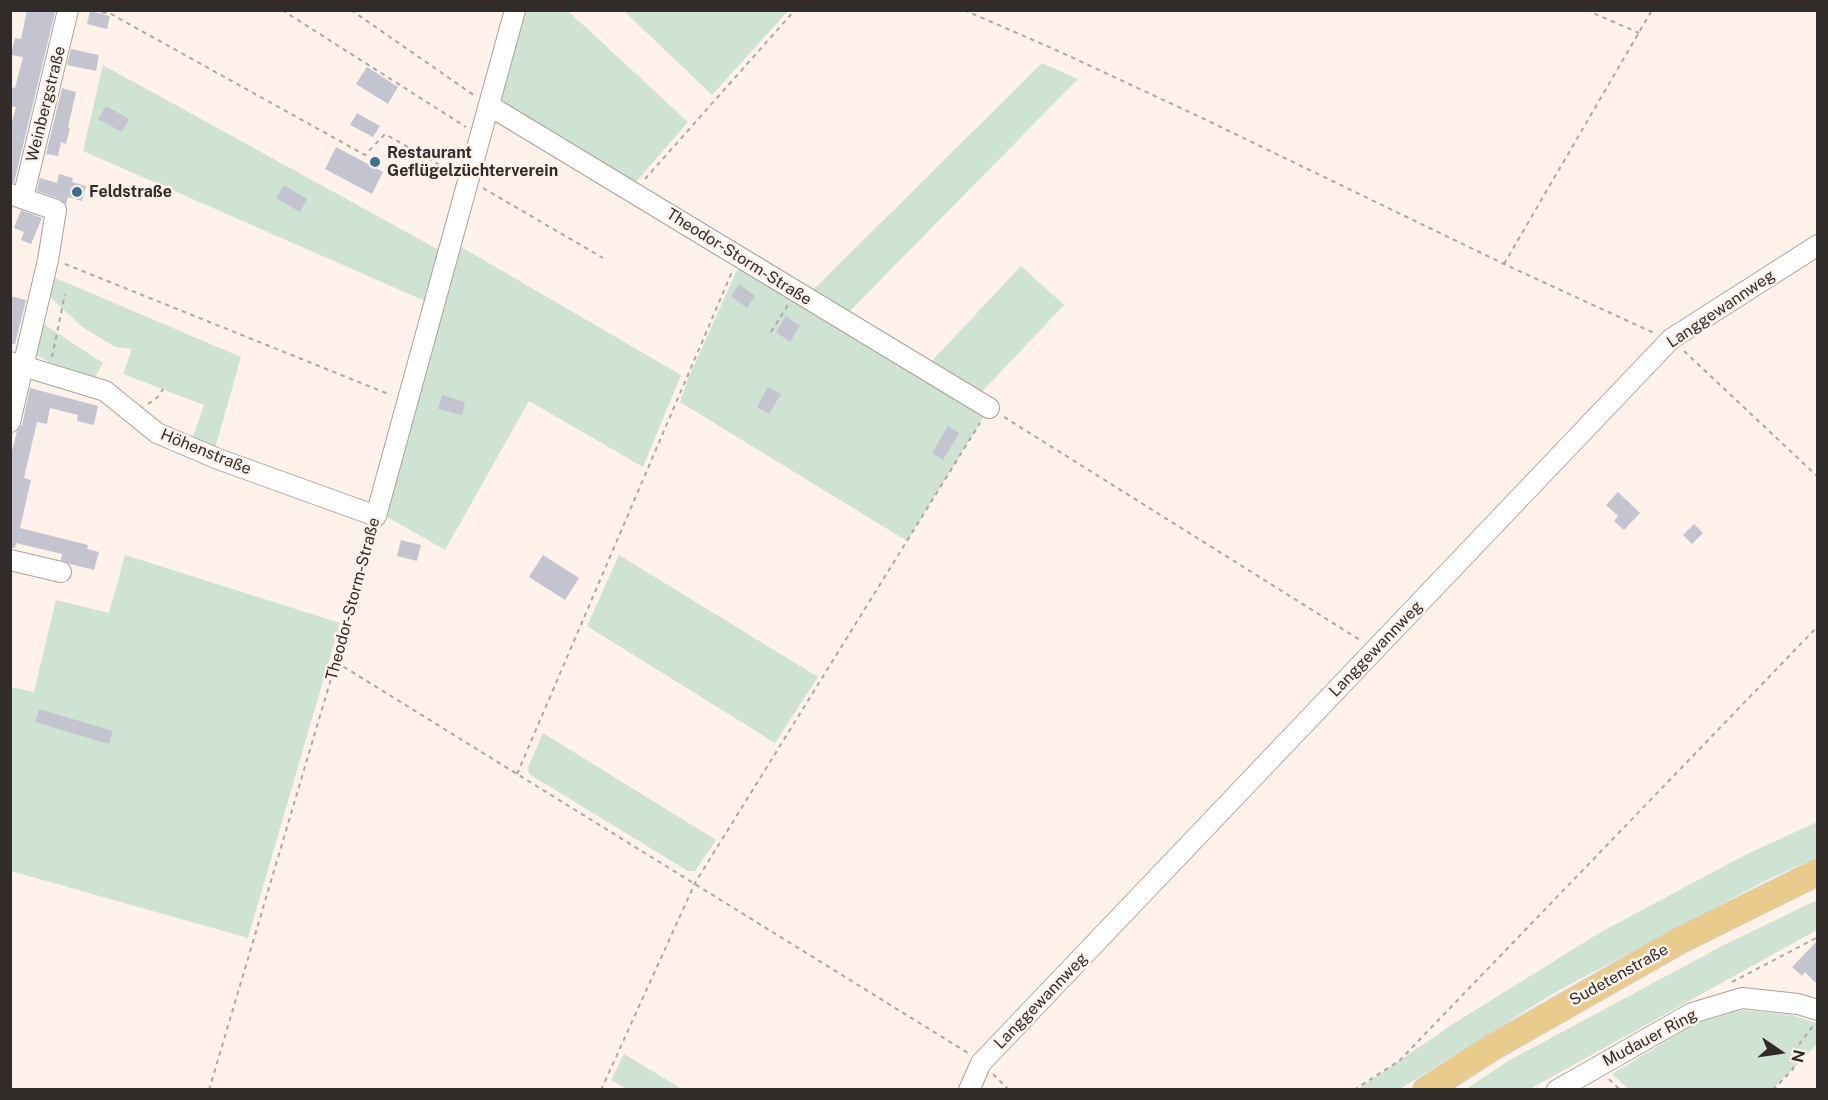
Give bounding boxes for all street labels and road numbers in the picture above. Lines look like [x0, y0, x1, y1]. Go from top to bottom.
street label: Weinbergstraße [22, 44, 70, 164]
street label: Theodor-Storm-Straße [663, 204, 815, 310]
street label: Langgewannweg [1663, 266, 1779, 352]
street label: Höhenstraße [158, 425, 254, 479]
street label: Theodor-Storm-Straße [322, 515, 384, 683]
street label: Langgewannweg [1325, 597, 1427, 701]
street label: Sudetenstraße [1566, 940, 1672, 1010]
street label: Langgewannweg [990, 949, 1092, 1053]
street label: Mudauer Ring [1599, 1005, 1701, 1071]

